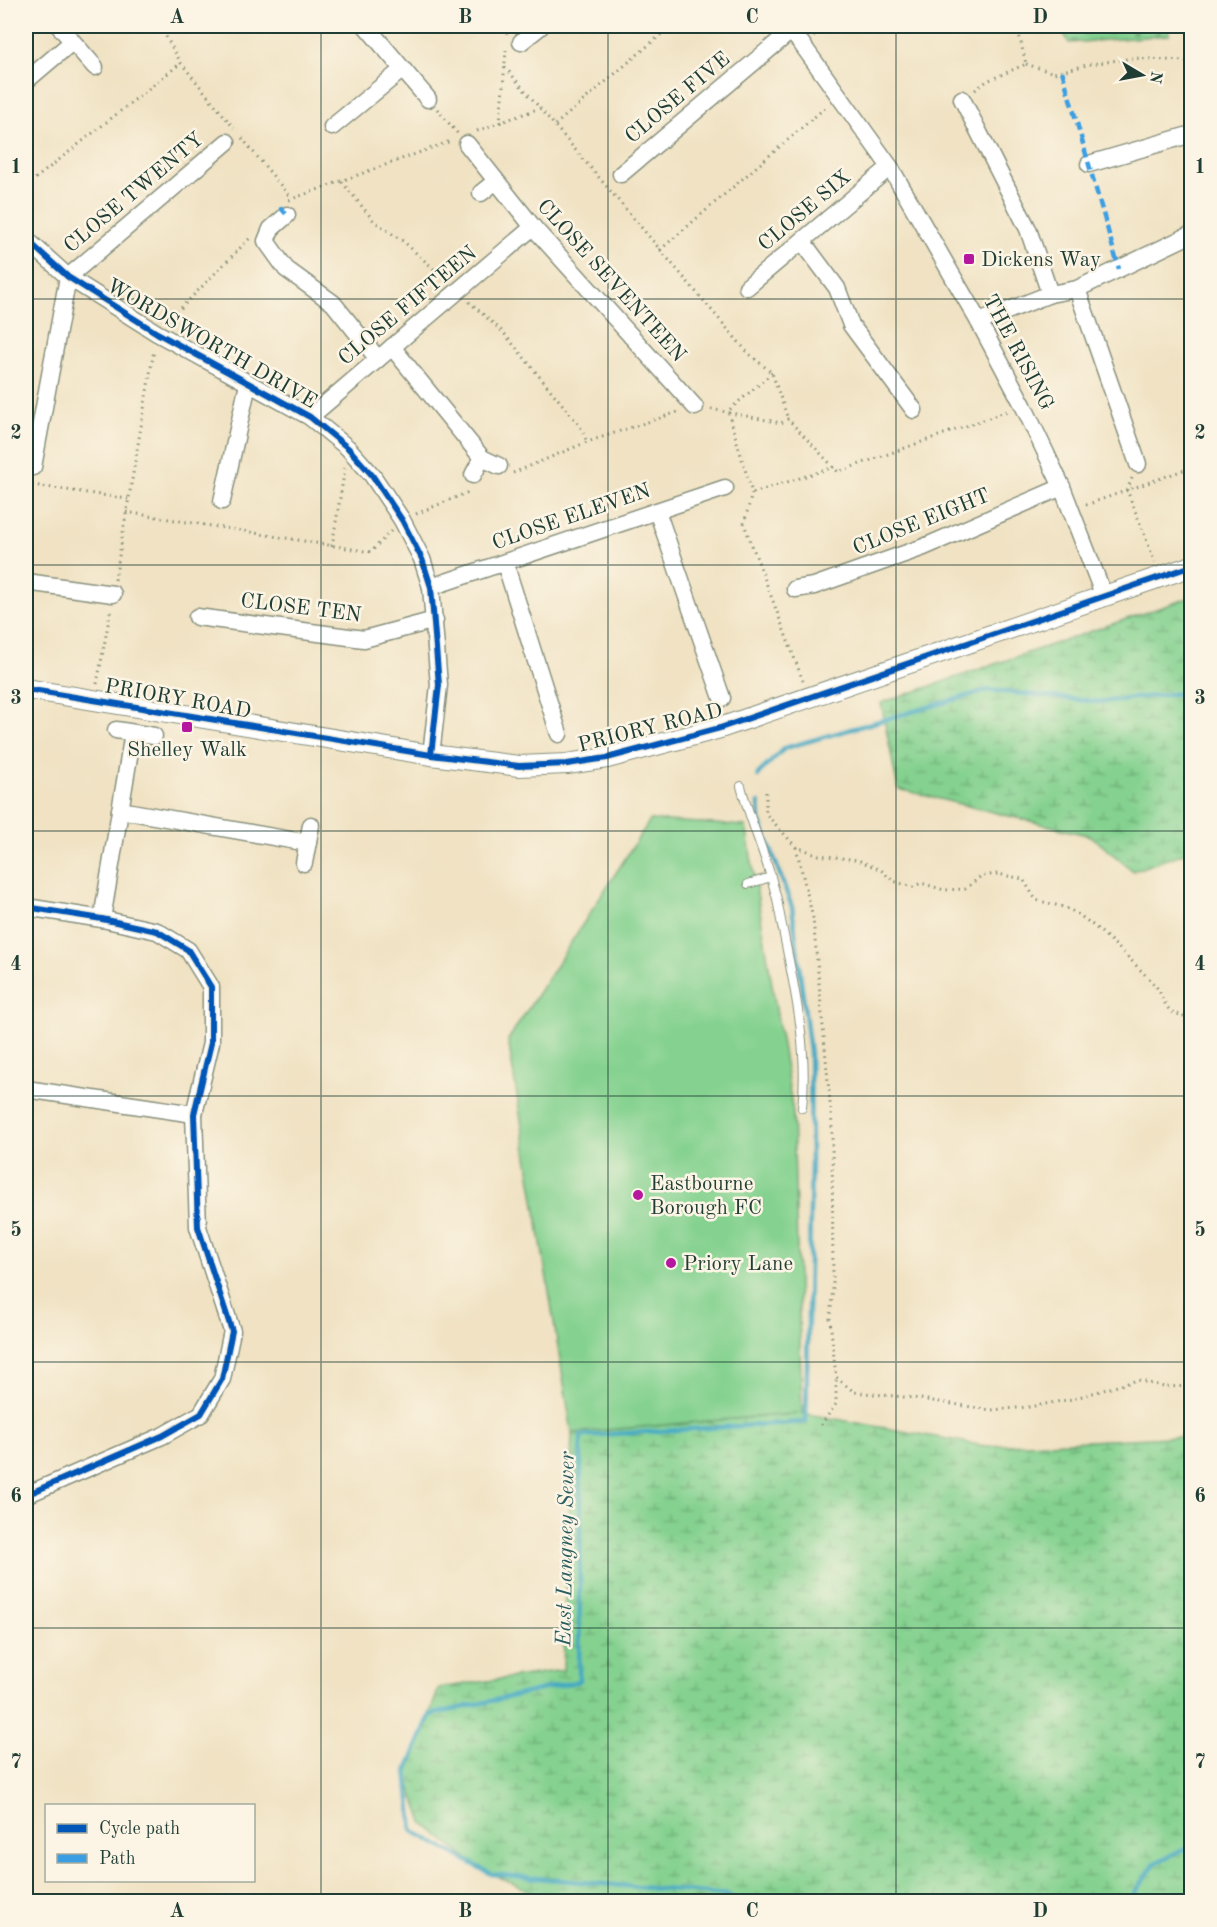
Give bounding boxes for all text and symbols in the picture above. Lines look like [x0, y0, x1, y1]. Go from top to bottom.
text: A [169, 8, 185, 28]
text: B [458, 8, 472, 28]
text: C [745, 8, 759, 28]
text: D [1032, 8, 1048, 28]
north arrow [1112, 45, 1172, 105]
street label: CLOSE FIVE [622, 49, 734, 148]
text: N [1146, 70, 1164, 85]
street label: CLOSE TWENTY [60, 129, 208, 257]
text: 1 [10, 158, 22, 178]
text: 1 [1194, 158, 1206, 178]
street label: CLOSE SIX [755, 167, 855, 256]
street label: CLOSE SEVENTEEN [533, 196, 689, 366]
street label: CLOSE FIFTEEN [335, 242, 481, 370]
place label: Dickens Way [981, 250, 1101, 271]
marker: Dickens Way [962, 252, 976, 266]
street label: WORDSWORTH DRIVE [103, 275, 320, 413]
street label: THE RISING [978, 291, 1057, 414]
text: 2 [10, 424, 22, 444]
text: 2 [1194, 424, 1206, 444]
street label: CLOSE ELEVEN [490, 480, 653, 554]
street label: CLOSE EIGHT [850, 485, 993, 559]
street label: CLOSE TEN [239, 591, 363, 626]
street label: PRIORY ROAD [103, 676, 253, 723]
text: 3 [10, 689, 22, 709]
text: 3 [1194, 689, 1206, 709]
street label: PRIORY ROAD [576, 700, 725, 757]
marker: Shelley Walk [180, 720, 194, 734]
place label: Shelley Walk [127, 740, 247, 761]
text: 4 [10, 955, 22, 975]
text: 4 [1194, 955, 1206, 975]
place label: Eastbourne Borough FC [650, 1174, 762, 1219]
marker: Eastbourne Borough FC [631, 1188, 645, 1202]
text: 5 [10, 1220, 22, 1241]
text: 5 [1194, 1220, 1206, 1241]
place label: Priory Lane [683, 1254, 793, 1275]
marker: Priory Lane [664, 1256, 678, 1270]
water label: East Langney Sewer [553, 1451, 579, 1648]
text: 6 [10, 1487, 22, 1507]
text: 6 [1194, 1487, 1206, 1507]
text: 7 [10, 1753, 22, 1773]
text: 7 [1194, 1753, 1206, 1773]
legend [45, 1804, 255, 1882]
text: Cycle path [99, 1820, 180, 1838]
text: Path [99, 1850, 136, 1868]
text: A [169, 1902, 185, 1922]
text: B [458, 1902, 472, 1922]
text: C [745, 1902, 759, 1922]
text: D [1032, 1902, 1048, 1922]

